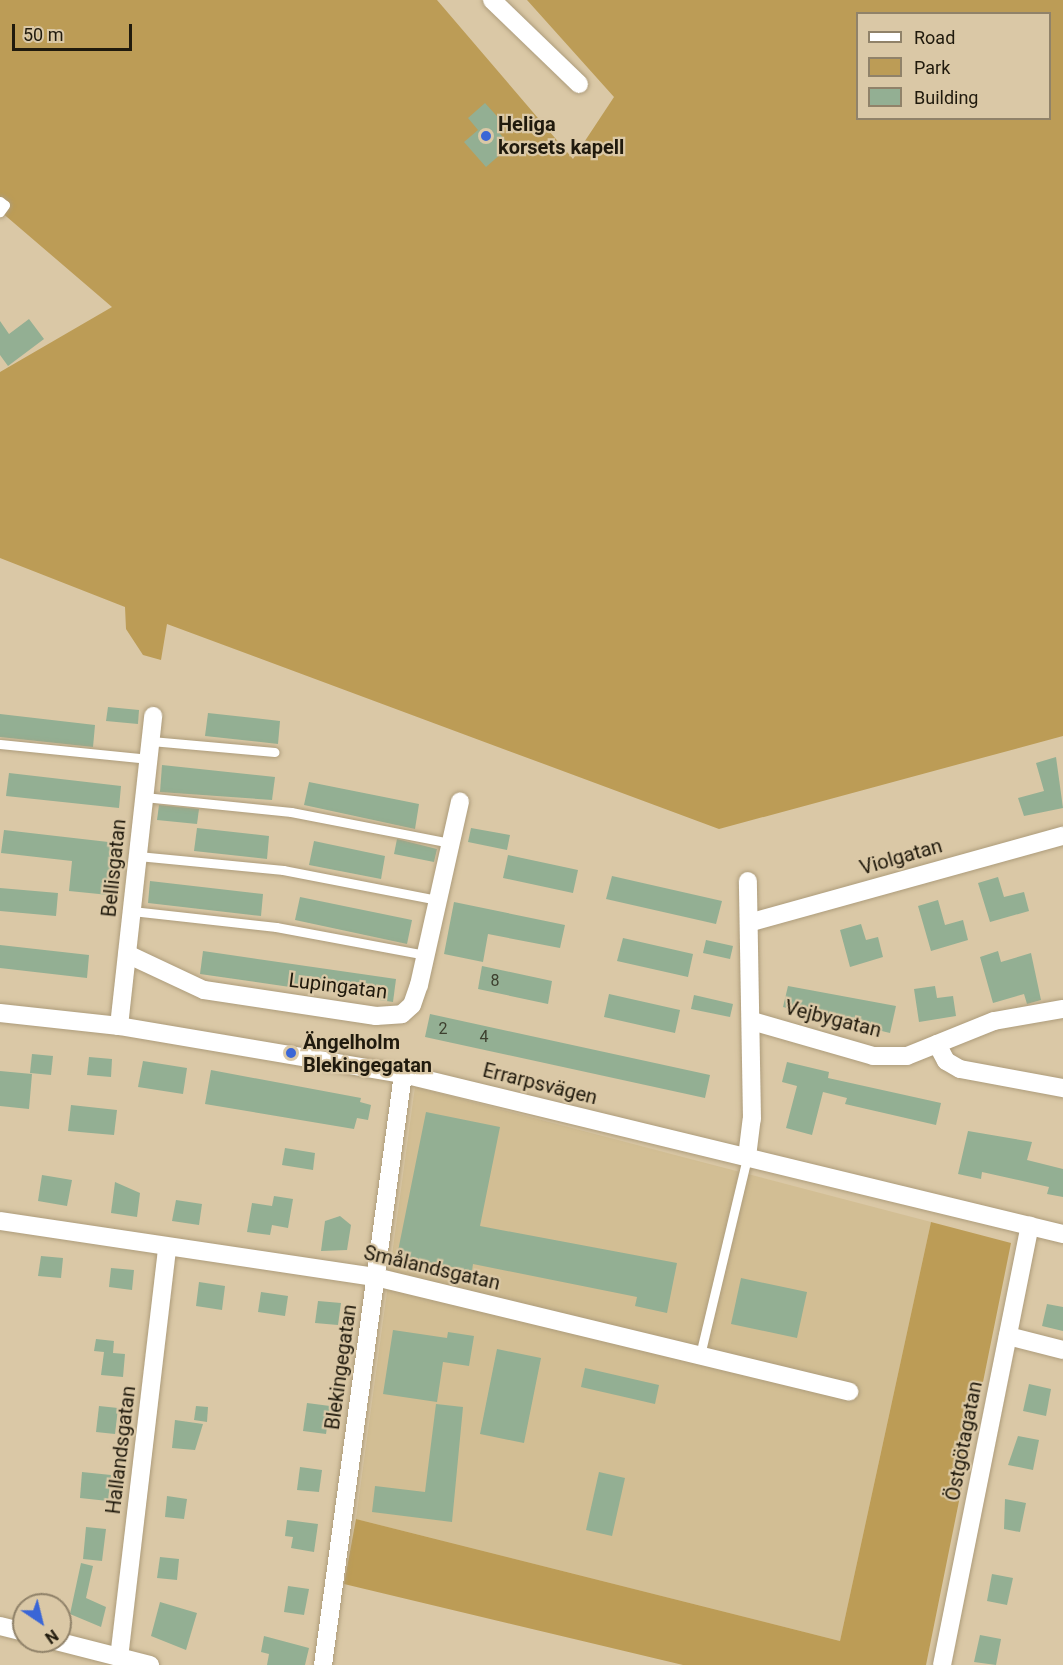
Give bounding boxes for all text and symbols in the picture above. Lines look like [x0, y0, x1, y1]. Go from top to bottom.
scale bar [15, 12, 135, 50]
legend [856, 12, 1051, 120]
text: 50 m [23, 24, 63, 45]
text: Road [914, 27, 955, 48]
text: Park [914, 57, 950, 78]
text: Building [914, 87, 978, 108]
place label: Heliga korsets kapell [498, 112, 624, 159]
marker: Heliga korsets kapell [479, 129, 493, 143]
street label: Bellisgatan [97, 818, 131, 918]
street label: Violgatan [857, 834, 945, 880]
street label: Lupingatan [287, 968, 389, 1004]
house number: 8 [491, 971, 499, 991]
street label: Vejbygatan [782, 995, 884, 1043]
house number: 2 [439, 1019, 447, 1039]
house number: 4 [480, 1027, 488, 1047]
place label: Ängelholm Blekingegatan [303, 1030, 432, 1077]
marker: Ängelholm Blekingegatan [284, 1046, 298, 1060]
street label: Errarpsvägen [480, 1058, 600, 1110]
street label: Smålandsgatan [361, 1241, 503, 1295]
street label: Blekingegatan [320, 1303, 362, 1431]
street label: Östgötagatan [941, 1379, 987, 1503]
street label: Hallandsgatan [101, 1385, 141, 1515]
north arrow [12, 1593, 72, 1653]
text: N [41, 1625, 62, 1648]

